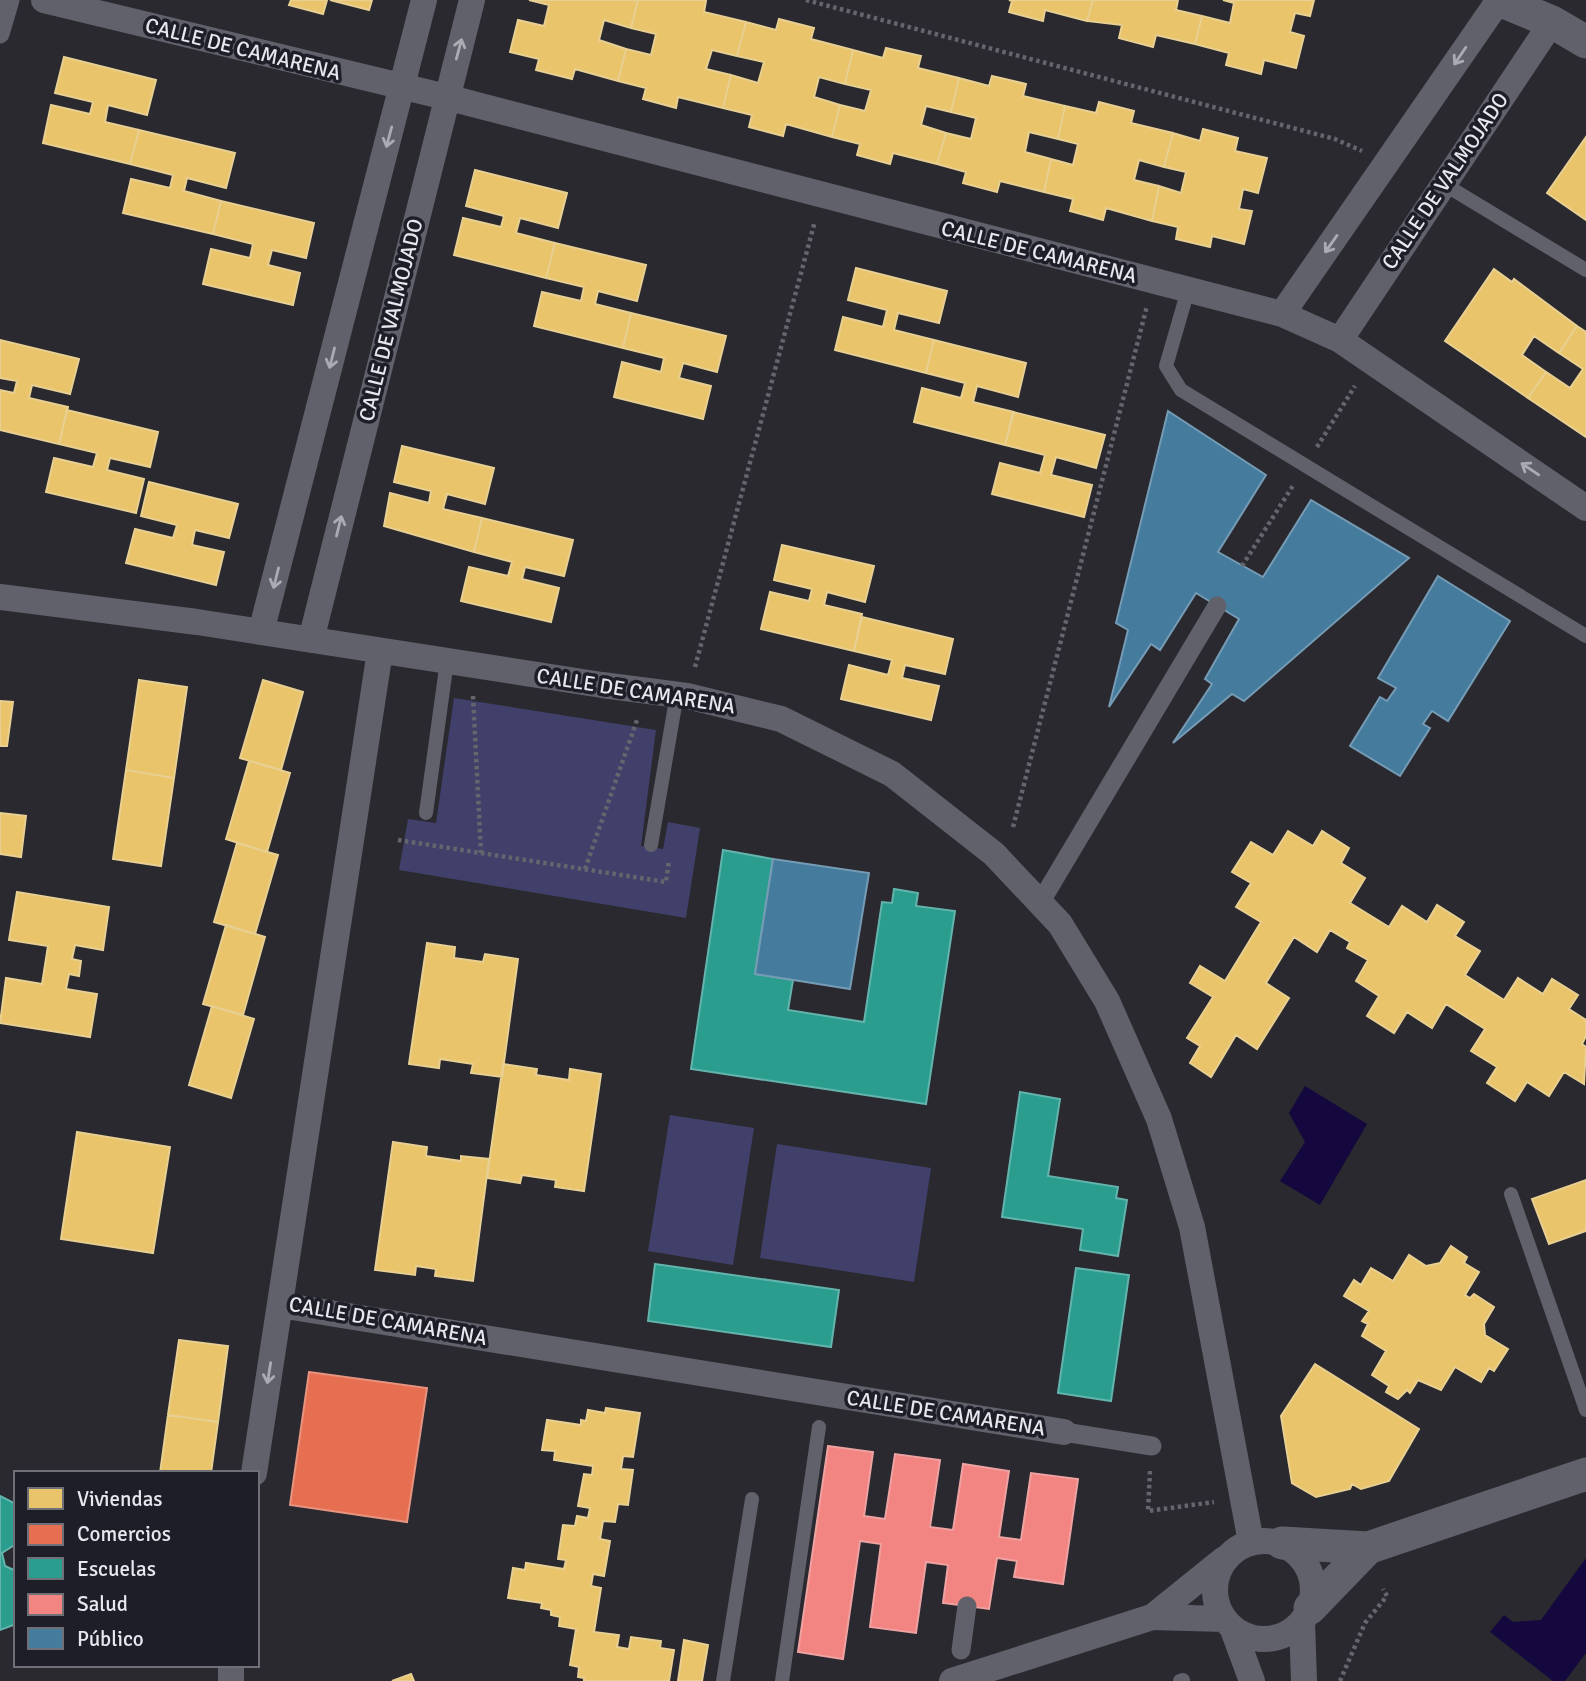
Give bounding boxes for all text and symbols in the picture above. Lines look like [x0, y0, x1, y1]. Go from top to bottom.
street label: CALLE DE CAMARENA [143, 12, 344, 86]
one-way arrow [453, 38, 466, 61]
one-way arrow [1453, 46, 1467, 66]
street label: CALLE DE VALMOJADO [1376, 88, 1514, 274]
one-way arrow [382, 125, 395, 148]
street label: CALLE DE CAMARENA [939, 215, 1140, 289]
street label: CALLE DE VALMOJADO [353, 216, 429, 424]
one-way arrow [1324, 234, 1338, 253]
one-way arrow [325, 346, 338, 368]
one-way arrow [1520, 462, 1540, 476]
one-way arrow [333, 515, 347, 538]
one-way arrow [269, 566, 282, 589]
street label: CALLE DE CAMARENA [535, 662, 737, 720]
street label: CALLE DE CAMARENA [287, 1291, 489, 1351]
one-way arrow [262, 1361, 275, 1384]
street label: CALLE DE CAMARENA [845, 1384, 1047, 1442]
legend [14, 1471, 259, 1667]
text: Viviendas [77, 1486, 162, 1512]
text: Comercios [77, 1521, 171, 1547]
text: Escuelas [77, 1556, 156, 1582]
text: Salud [77, 1591, 128, 1617]
text: Público [77, 1626, 144, 1652]

